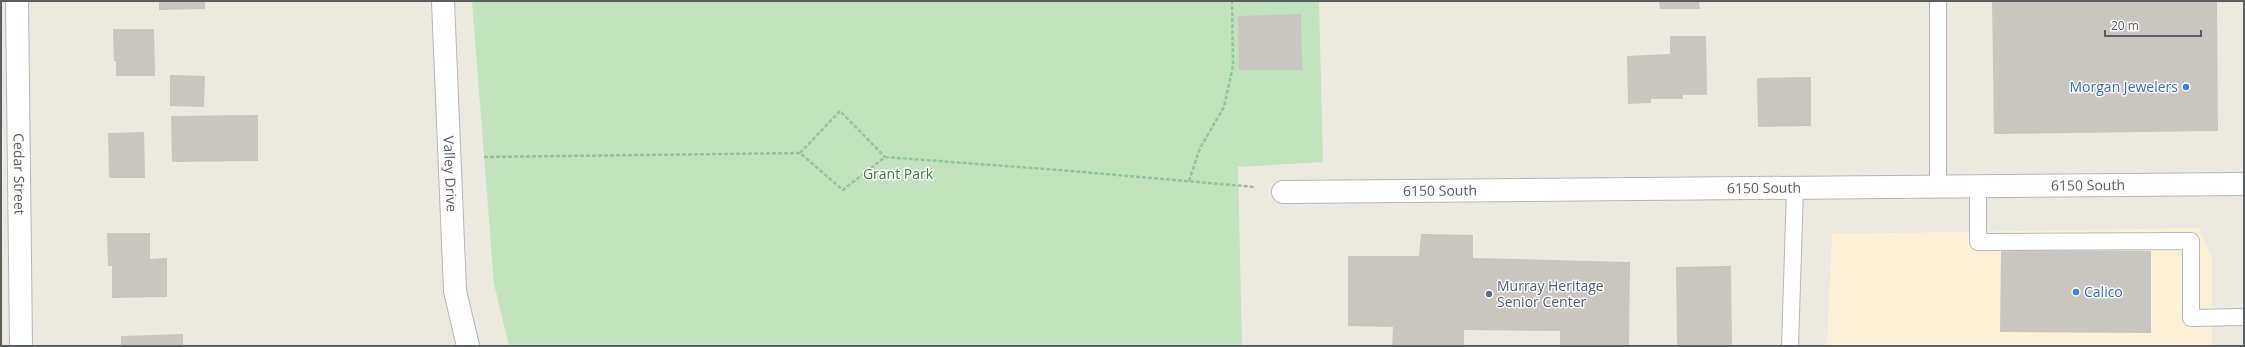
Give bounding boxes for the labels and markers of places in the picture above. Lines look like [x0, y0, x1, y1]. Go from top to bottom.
place label: Morgan Jewelers [2070, 77, 2178, 96]
marker: Morgan Jewelers [2181, 82, 2191, 92]
place label: Murray Heritage Senior Center [1497, 276, 1604, 311]
place label: Calico [2084, 282, 2123, 301]
marker: Calico [2071, 287, 2081, 297]
marker: Murray Heritage Senior Center [1484, 289, 1494, 299]

